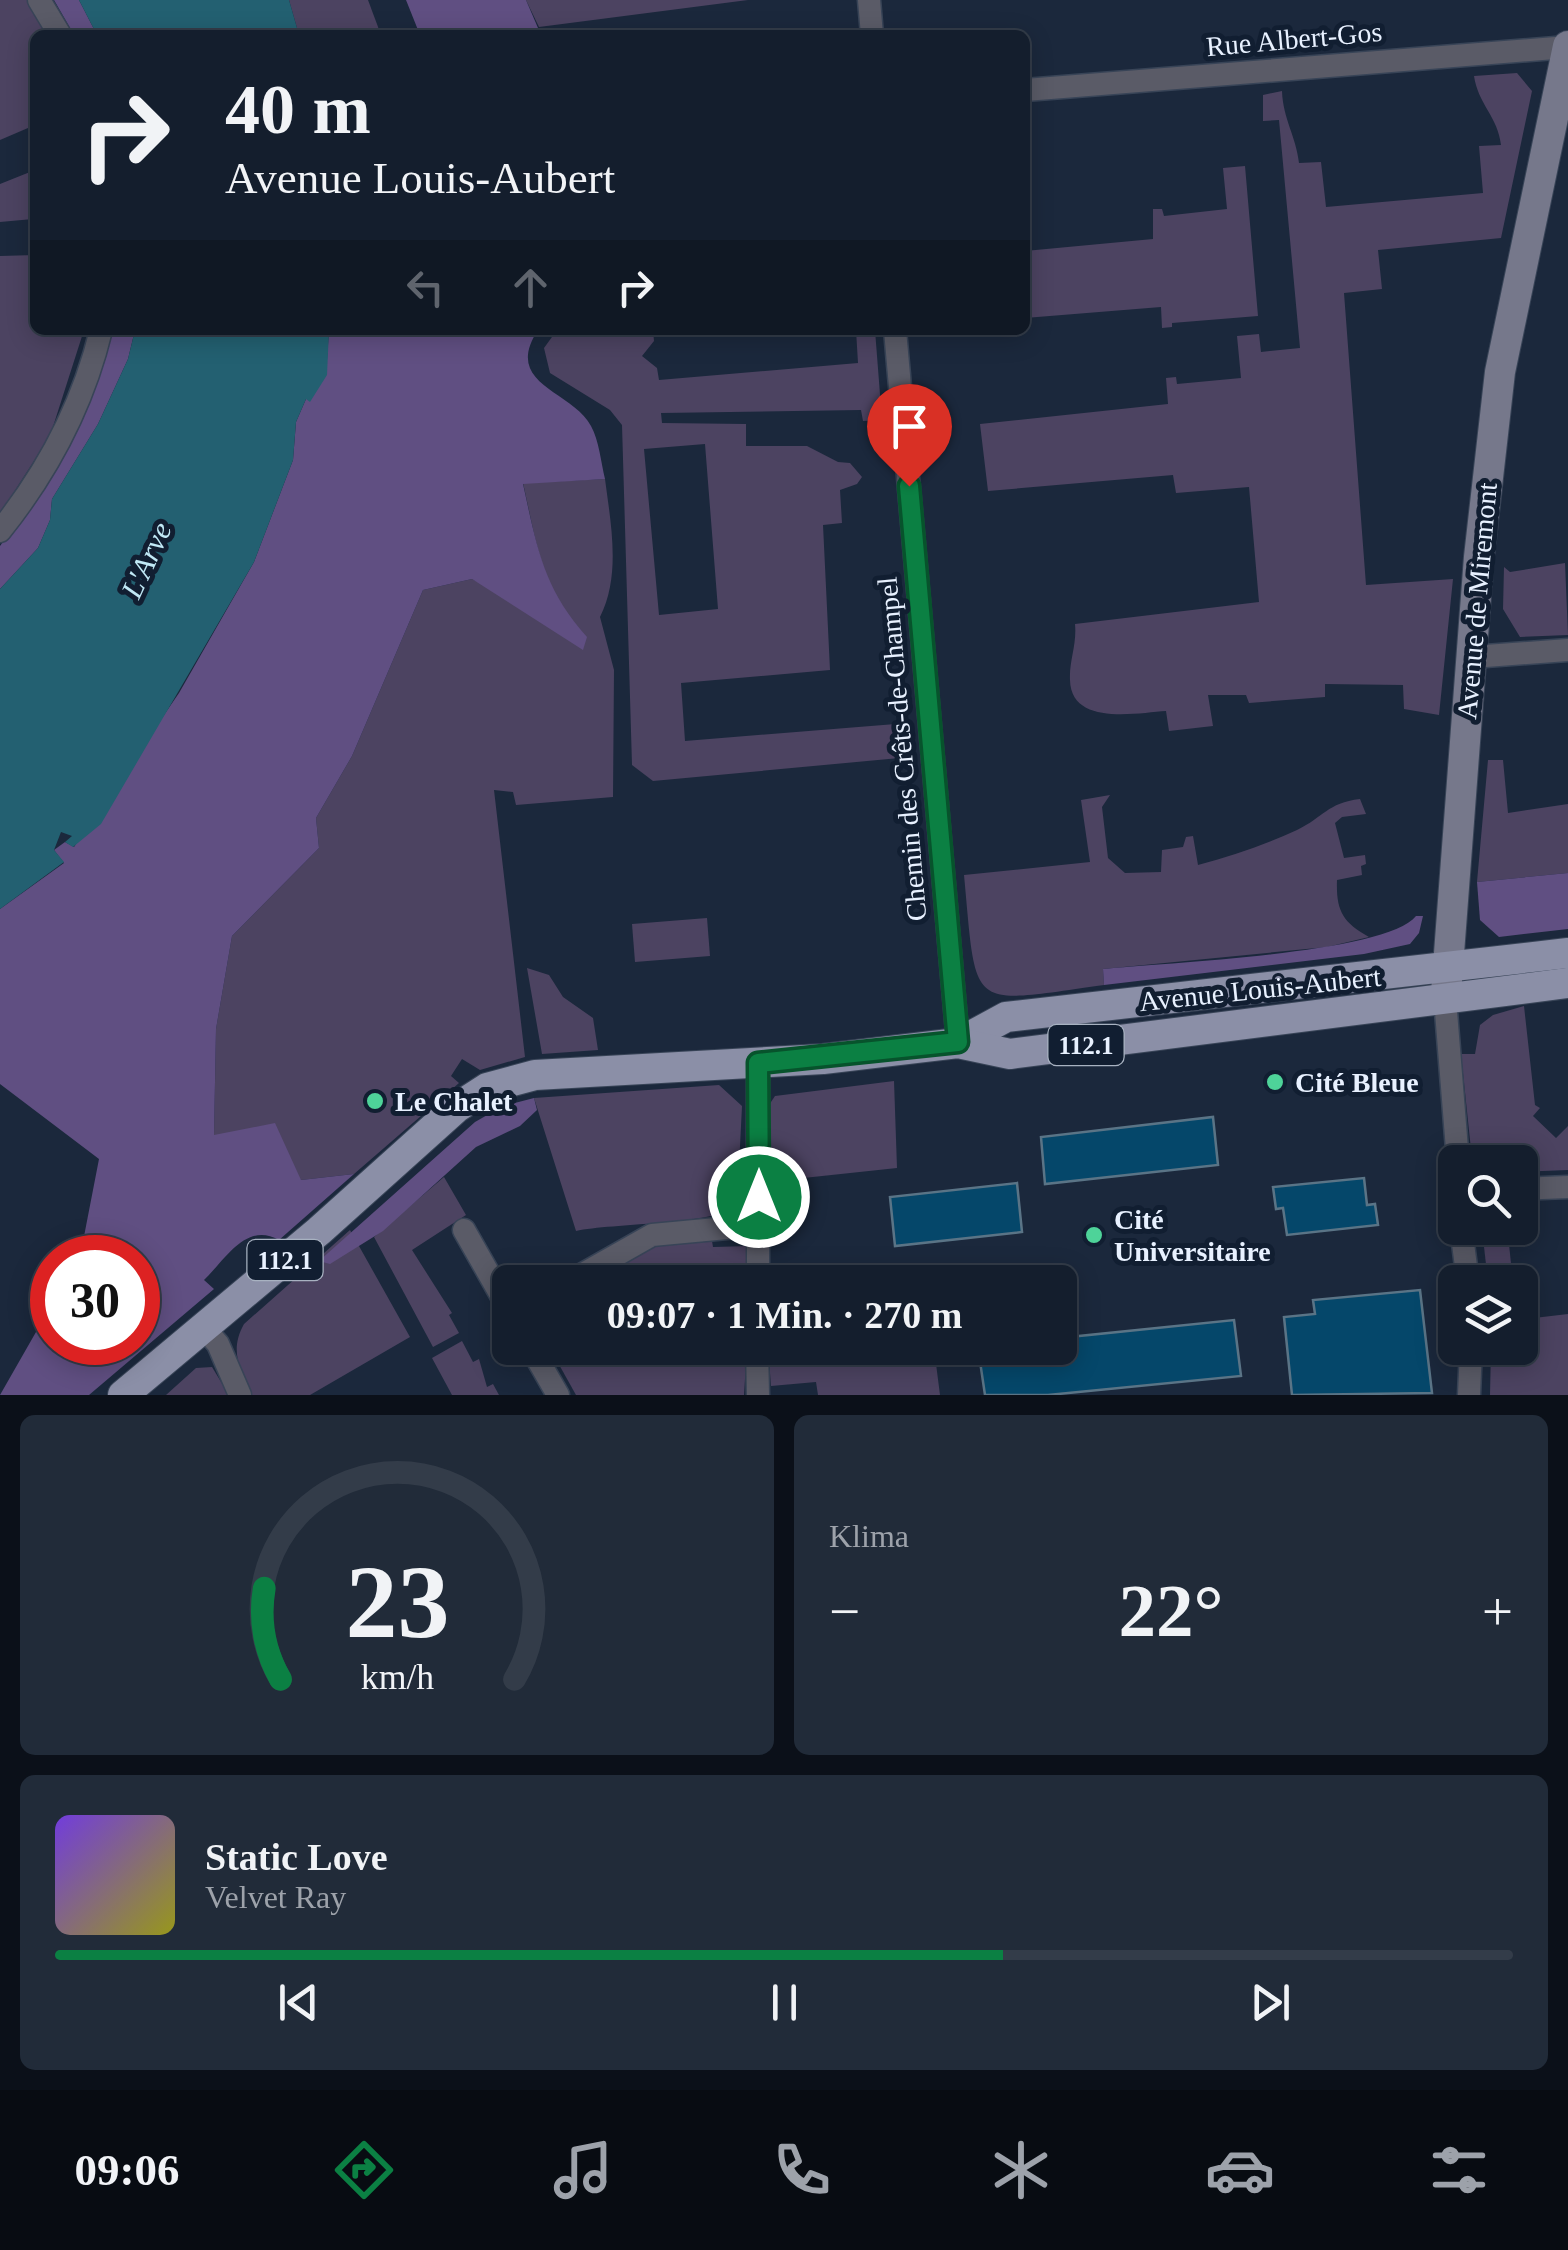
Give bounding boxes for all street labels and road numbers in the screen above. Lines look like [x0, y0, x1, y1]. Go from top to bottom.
street label: Rue Albert-Gos [1205, 16, 1383, 62]
street label: Avenue de Miremont [1451, 481, 1503, 721]
street label: Chemin des Crêts-de-Champel [871, 575, 932, 922]
street label: Avenue Louis-Aubert [1138, 961, 1383, 1017]
road number: 112.1 [1048, 1025, 1124, 1065]
road number: 112.1 [248, 1240, 322, 1280]

